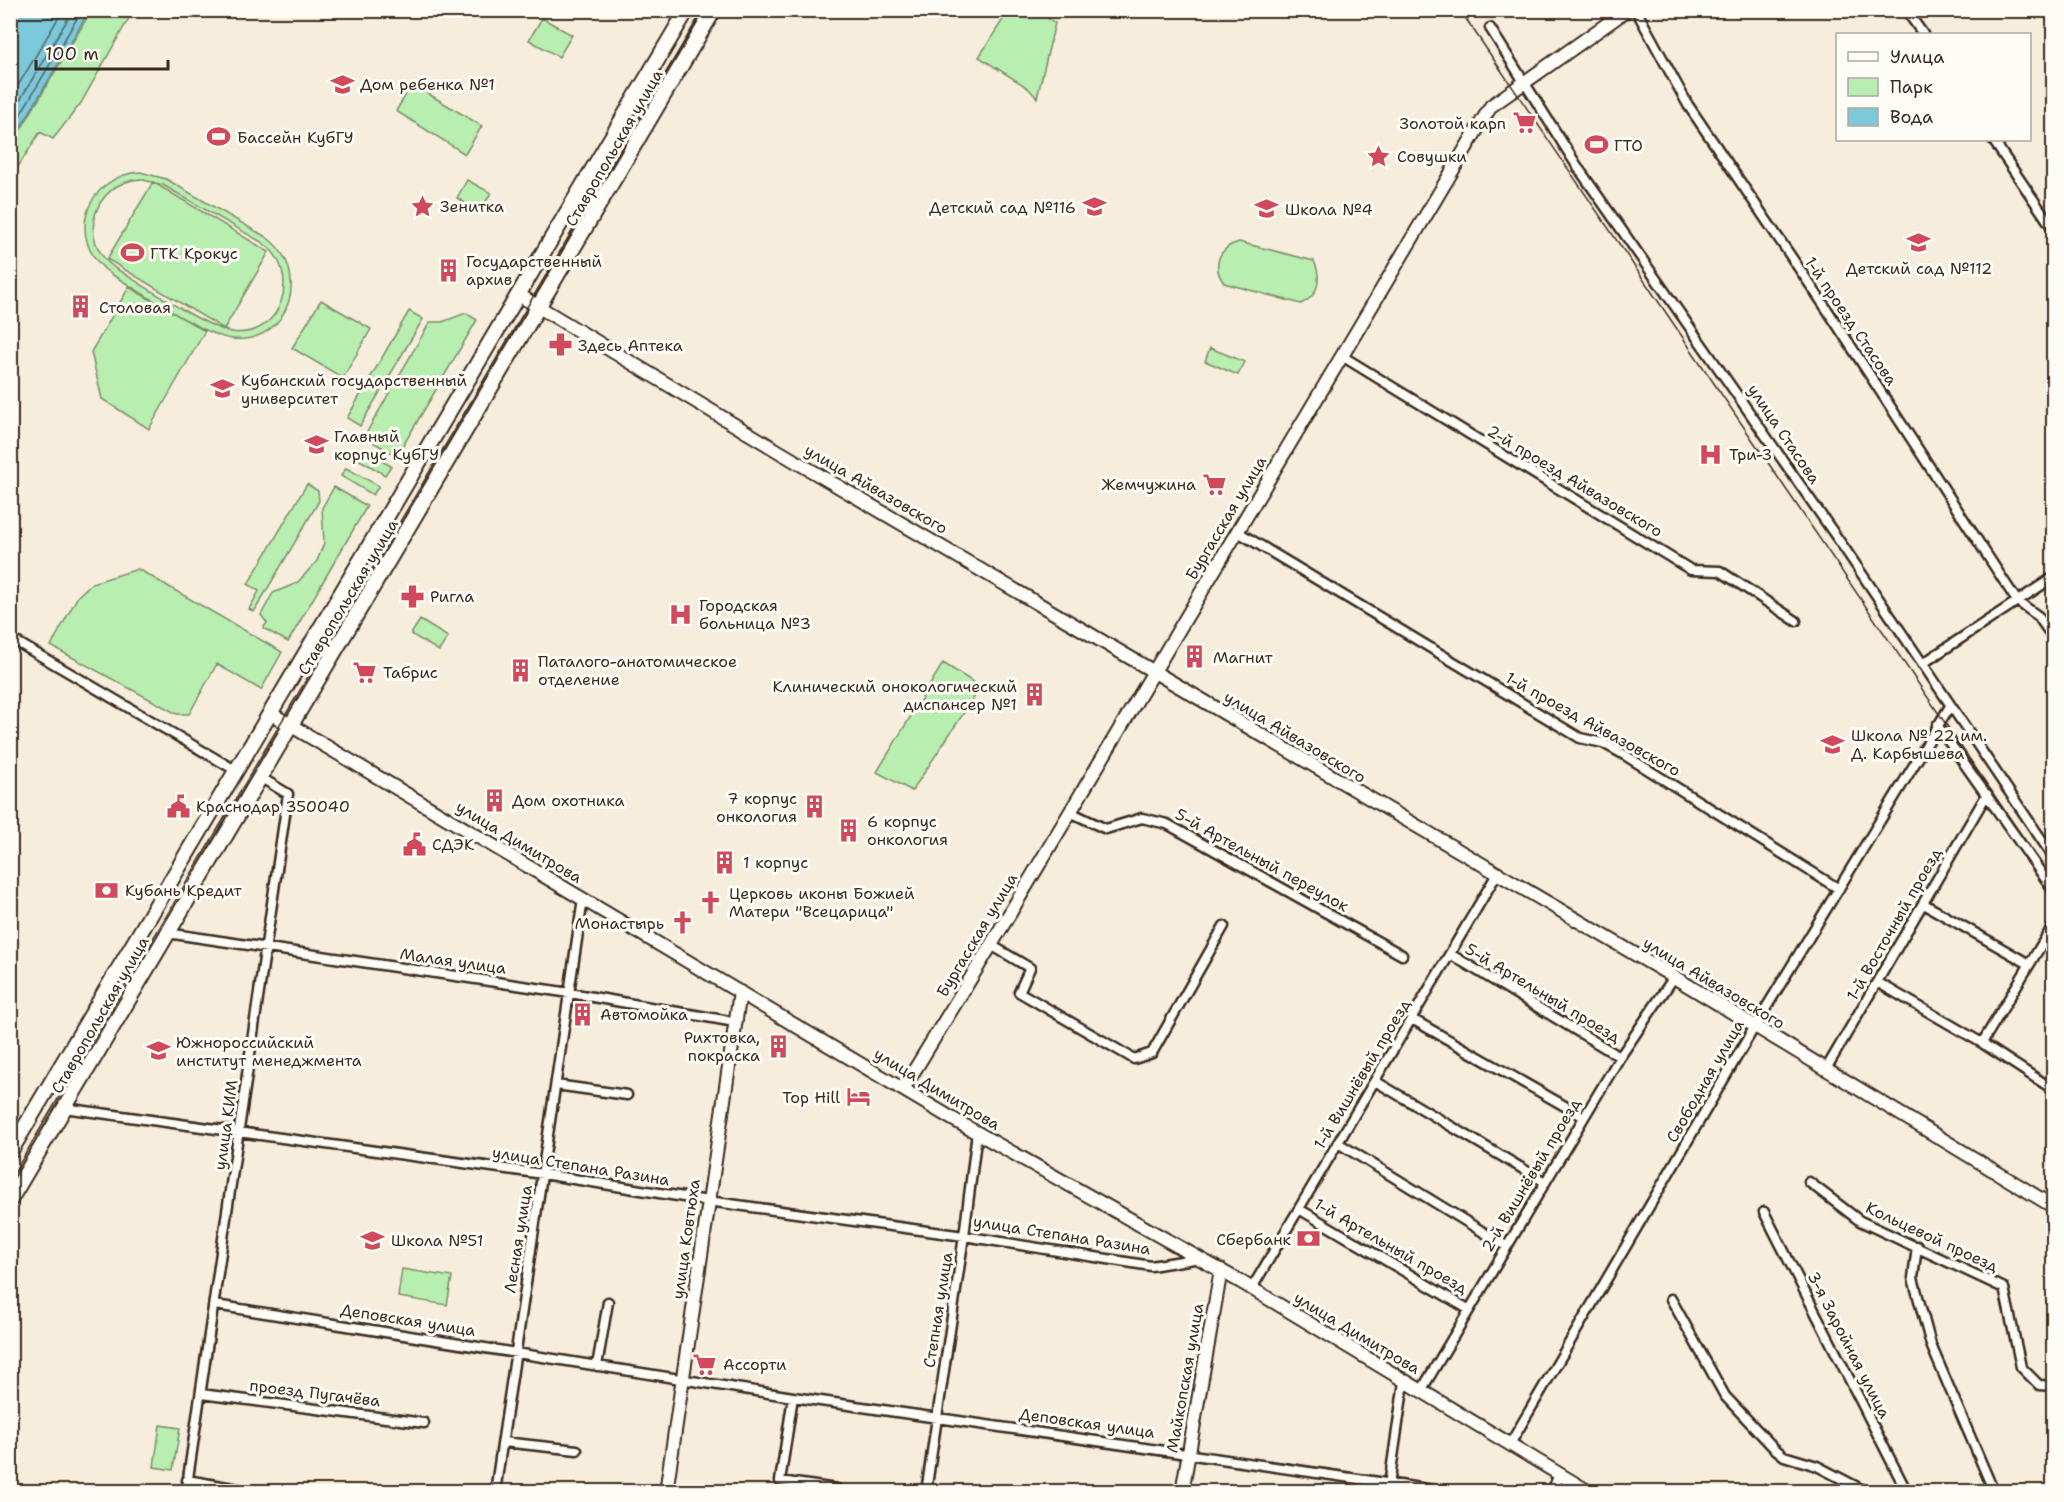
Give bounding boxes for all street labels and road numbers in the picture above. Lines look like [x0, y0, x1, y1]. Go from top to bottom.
street label: Ставропольская улица [560, 66, 668, 230]
street label: 1-й проезд Стасова [1800, 252, 1902, 390]
street label: улица Стасова [1743, 380, 1825, 488]
street label: 2-й проезд Айвазовского [1483, 420, 1667, 542]
street label: улица Айвазовского [801, 439, 951, 539]
street label: Бургасская улица [1181, 452, 1271, 584]
street label: Ставропольская улица [293, 515, 403, 679]
street label: 1-й проезд Айвазовского [1502, 667, 1684, 781]
street label: улица Айвазовского [1220, 686, 1370, 788]
street label: улица Димитрова [452, 796, 586, 888]
street label: 5-й Артельный переулок [1172, 804, 1353, 917]
street label: 1-й Восточный проезд [1842, 844, 1946, 1004]
street label: Бургасская улица [932, 869, 1022, 1001]
street label: улица Айвазовского [1639, 932, 1789, 1034]
street label: Ставропольская улица [46, 933, 154, 1097]
street label: 5-й Артельный проезд [1461, 938, 1625, 1048]
street label: Малая улица [399, 943, 508, 979]
street label: 1-й Вишнёвый проезд [1309, 995, 1415, 1153]
street label: Свободная улица [1661, 1016, 1749, 1146]
street label: улица Димитрова [870, 1043, 1004, 1135]
street label: улица КИМ [209, 1078, 243, 1172]
street label: 2-й Вишнёвый проезд [1477, 1094, 1585, 1256]
street label: улица Степана Разина [491, 1142, 671, 1190]
street label: улица Ковтюха [667, 1177, 705, 1300]
street label: Лесная улица [499, 1183, 537, 1294]
street label: 1-й Артельный проезд [1310, 1193, 1472, 1299]
street label: Кольцевой проезд [1862, 1197, 2002, 1277]
street label: улица Степана Разина [972, 1211, 1152, 1259]
street label: Степная улица [919, 1251, 958, 1369]
street label: 3-я Заройная улица [1803, 1268, 1895, 1422]
street label: улица Димитрова [1290, 1287, 1424, 1379]
street label: Деповская улица [339, 1299, 477, 1341]
street label: Майкопская улица [1162, 1302, 1208, 1454]
street label: проезд Пугачёва [248, 1375, 382, 1411]
street label: Деповская улица [1018, 1403, 1156, 1443]

